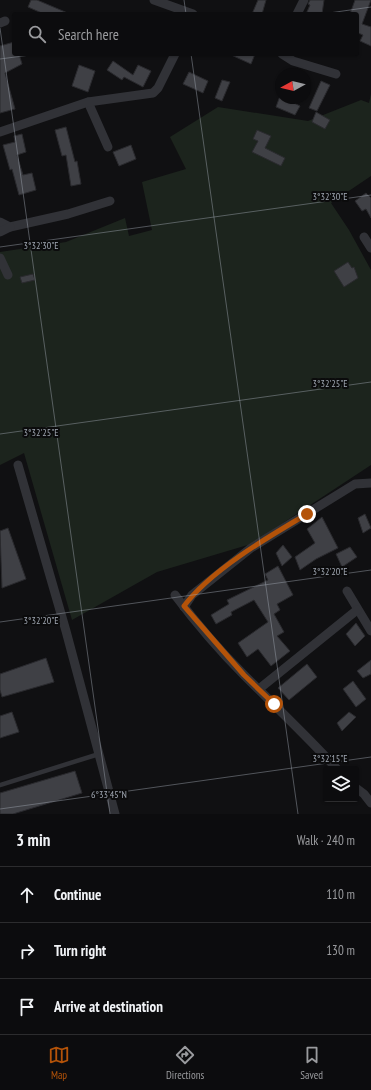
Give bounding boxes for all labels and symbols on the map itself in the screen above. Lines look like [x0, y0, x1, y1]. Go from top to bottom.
north arrow [275, 68, 311, 104]
text: 3°32'30"E [313, 190, 347, 203]
text: 3°32'30"E [24, 239, 58, 252]
text: 3°32'25"E [313, 377, 347, 390]
text: 3°32'25"E [24, 426, 58, 439]
route end [298, 505, 316, 523]
text: 3°32'20"E [313, 565, 347, 578]
text: 3°32'20"E [24, 614, 58, 627]
route start [265, 695, 283, 713]
text: 3°32'15"E [313, 752, 347, 765]
text: 6°33'45"N [91, 788, 127, 801]

